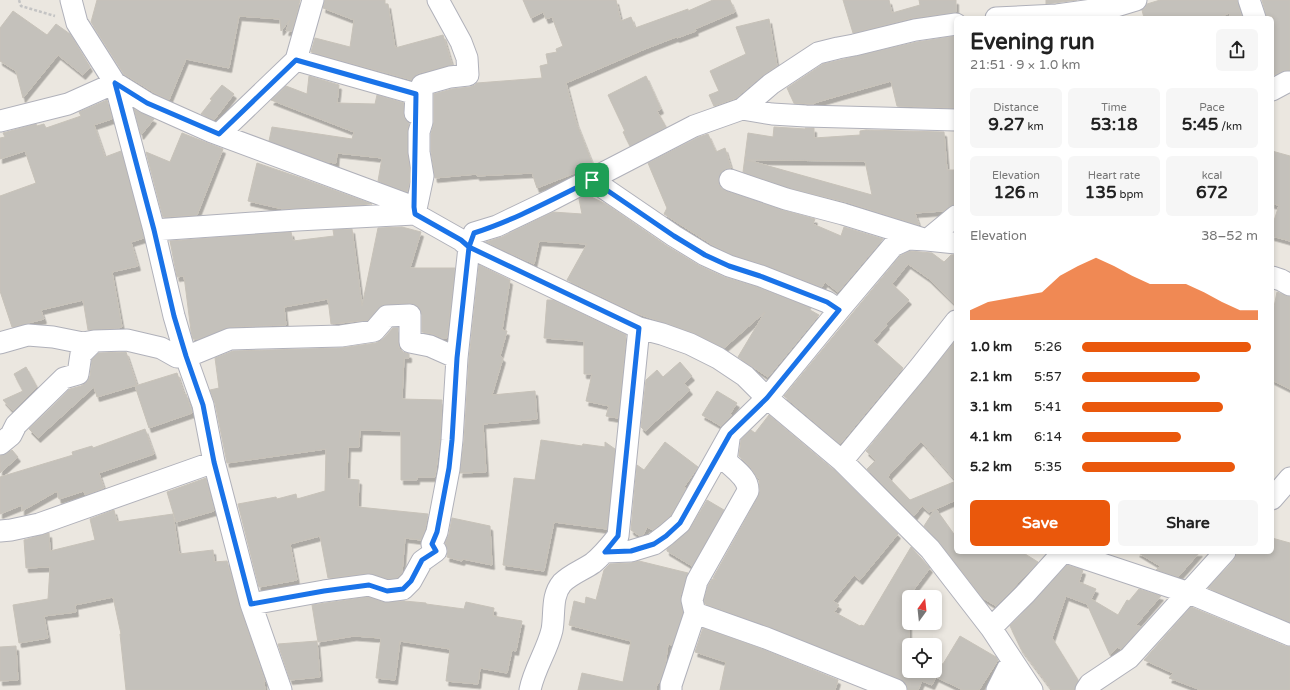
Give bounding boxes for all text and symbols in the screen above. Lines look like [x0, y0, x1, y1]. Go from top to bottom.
text: Evening run [970, 29, 1095, 55]
button: share [1216, 29, 1258, 71]
text: 21:51 · 9 × 1.0 km [970, 57, 1081, 73]
text: Distance [993, 101, 1039, 114]
text: Time [1101, 101, 1127, 114]
text: Pace [1199, 101, 1225, 114]
text: 9.27 [988, 114, 1025, 135]
text: 53:18 [1090, 114, 1138, 135]
text: 5:45 [1182, 114, 1218, 135]
text: km [1025, 120, 1044, 133]
text: /km [1218, 120, 1242, 133]
pin [575, 163, 609, 197]
icon: arrive [581, 169, 603, 191]
text: Elevation [992, 169, 1040, 182]
text: Heart rate [1088, 169, 1140, 182]
text: kcal [1202, 169, 1222, 182]
text: 126 [994, 182, 1026, 203]
text: 135 [1085, 182, 1117, 203]
text: 672 [1196, 182, 1228, 203]
text: m [1026, 188, 1039, 201]
text: bpm [1117, 188, 1143, 201]
text: Elevation [970, 228, 1027, 244]
text: 38–52 m [1201, 228, 1258, 244]
text: 1.0 km [970, 339, 1012, 355]
text: 5:26 [1034, 339, 1062, 355]
text: 2.1 km [970, 369, 1012, 385]
text: 5:57 [1034, 369, 1062, 385]
text: 3.1 km [970, 399, 1012, 415]
text: 5:41 [1034, 399, 1062, 415]
text: 4.1 km [970, 429, 1012, 445]
text: 6:14 [1034, 429, 1062, 445]
text: 5.2 km [970, 459, 1012, 475]
text: 5:35 [1034, 459, 1062, 475]
button: Save [970, 500, 1110, 546]
button: Share [1118, 500, 1258, 546]
north arrow [902, 590, 942, 630]
map controls [902, 590, 942, 678]
button: locate [902, 638, 942, 678]

